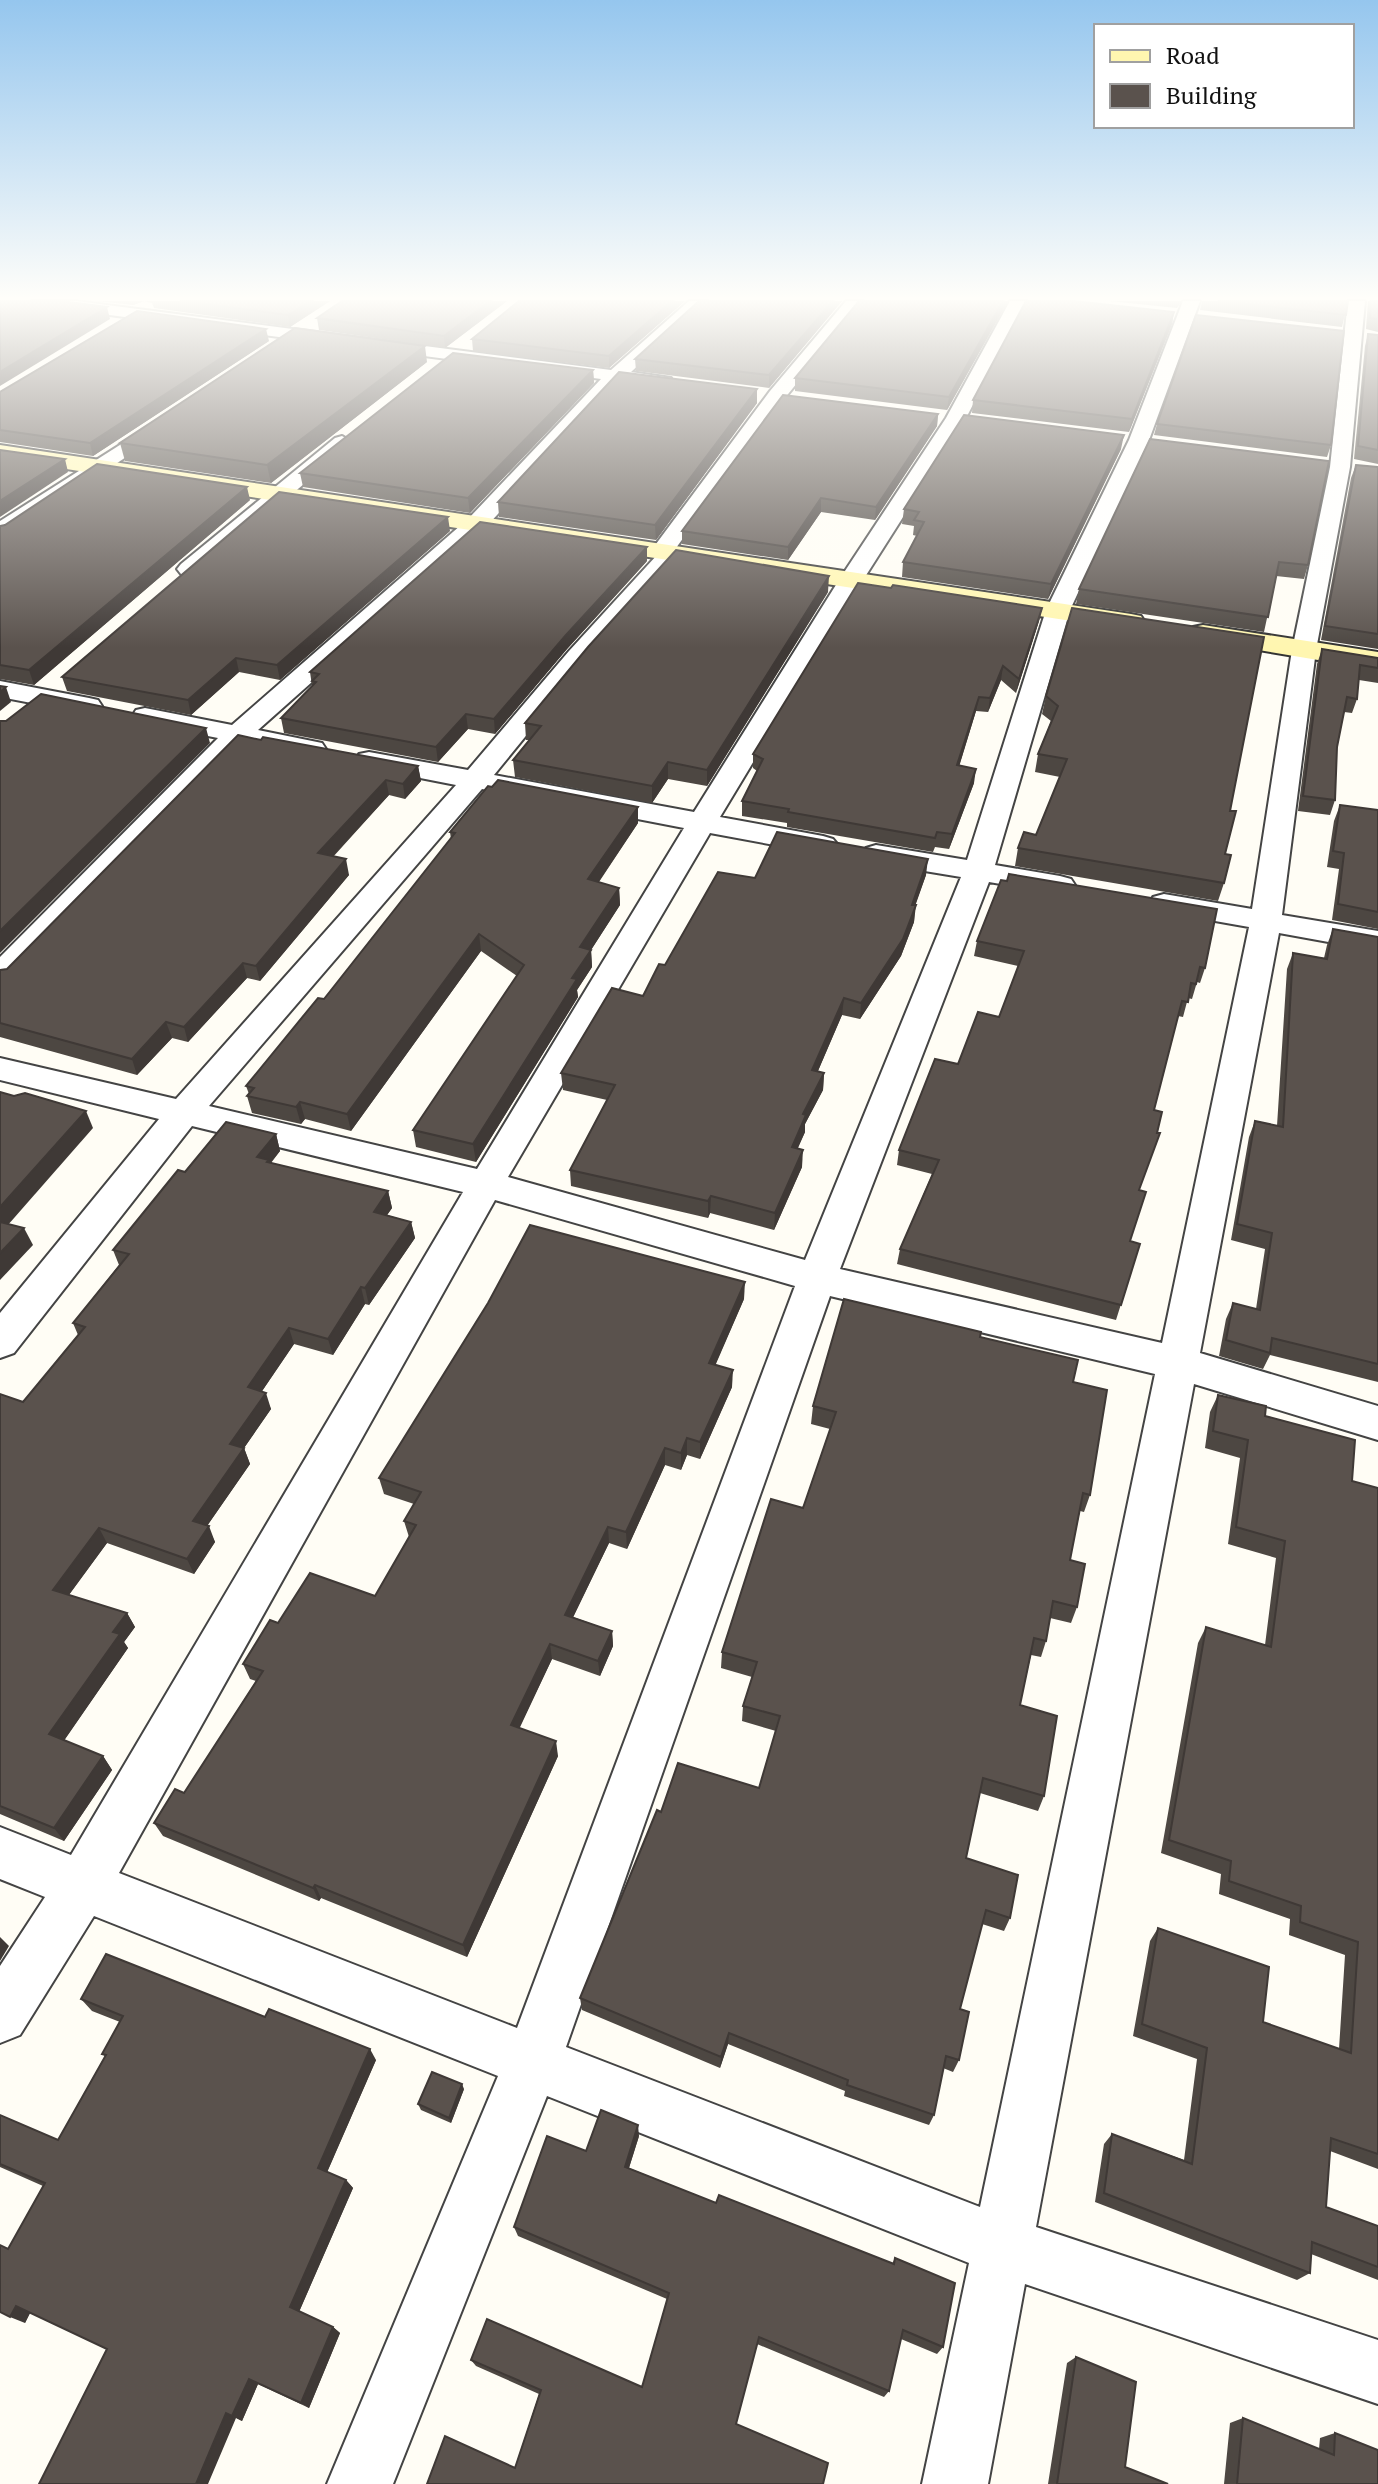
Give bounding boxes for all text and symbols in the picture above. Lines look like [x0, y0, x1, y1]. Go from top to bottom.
legend [1094, 24, 1354, 128]
text: Road [1166, 39, 1220, 71]
text: Building [1166, 79, 1257, 111]

